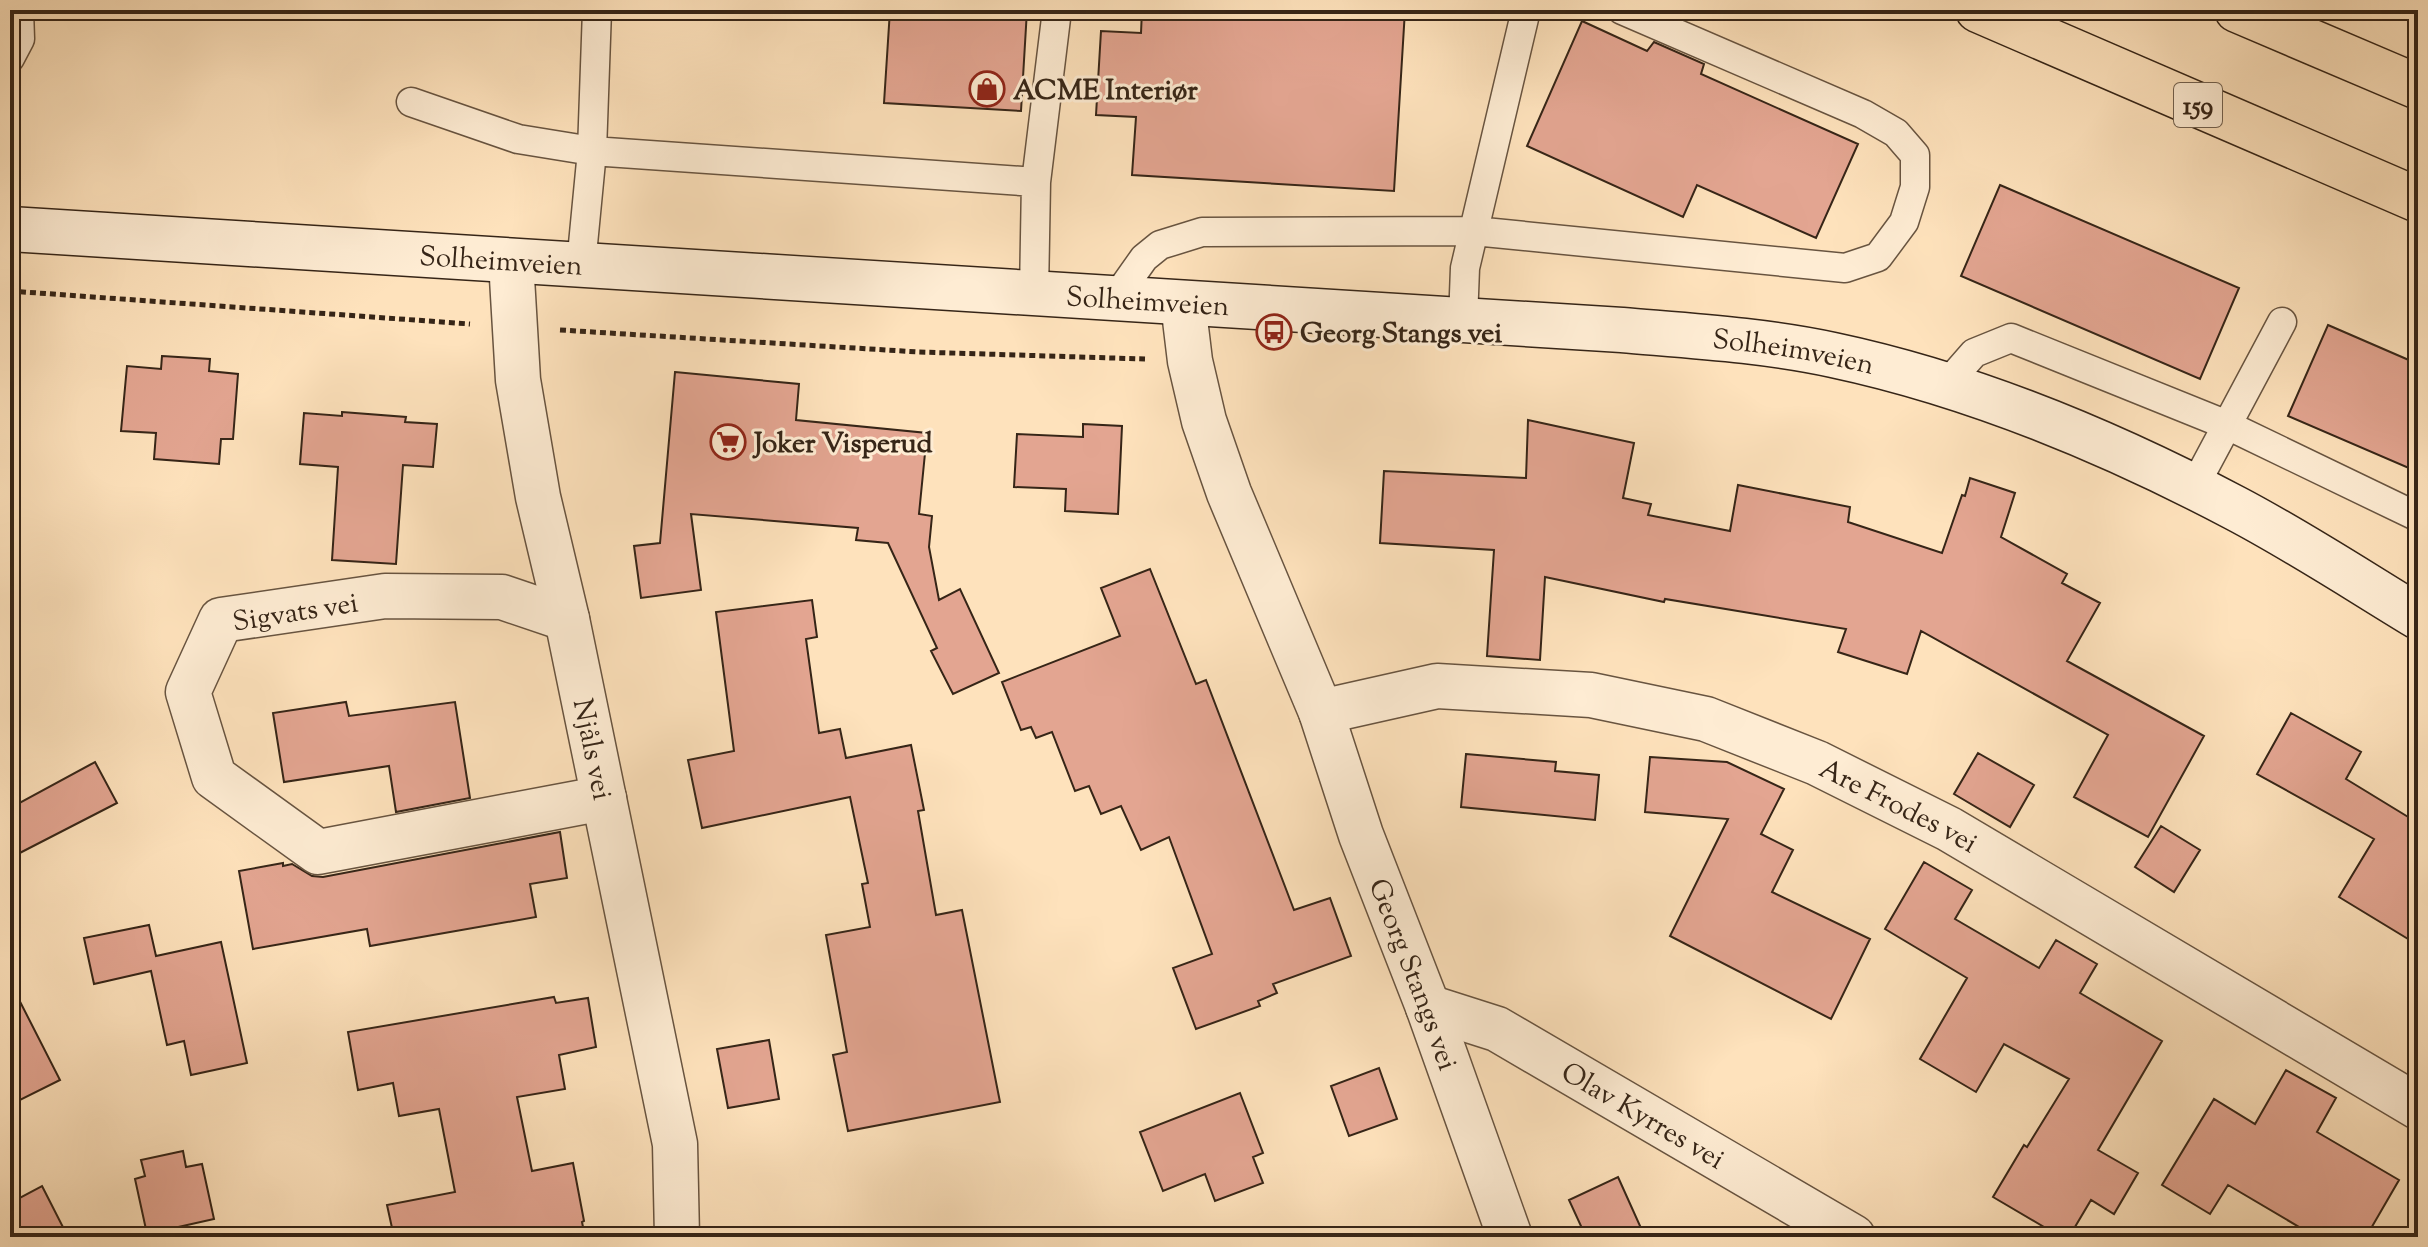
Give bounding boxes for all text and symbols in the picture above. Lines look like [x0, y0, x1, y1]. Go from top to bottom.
shop icon: ACME Interiør [968, 70, 1006, 108]
place label: ACME Interiør [1013, 72, 1198, 112]
road number: 159 [2174, 83, 2222, 127]
street label: Solheimveien [418, 238, 584, 288]
street label: Solheimveien [1065, 278, 1230, 328]
bus stop icon: Georg Stangs vei [1255, 313, 1293, 351]
place label: Georg Stangs vei [1300, 315, 1502, 355]
street label: Solheimveien [1710, 321, 1878, 387]
supermarket icon: Joker Visperud [709, 423, 747, 461]
place label: Joker Visperud [752, 425, 933, 465]
street label: Sigvats vei [230, 584, 361, 644]
street label: Njåls vei [561, 695, 621, 804]
street label: Are Frodes vei [1812, 750, 1984, 865]
street label: Georg Stangs vei [1357, 873, 1466, 1076]
street label: Olav Kyrres vei [1553, 1054, 1731, 1181]

